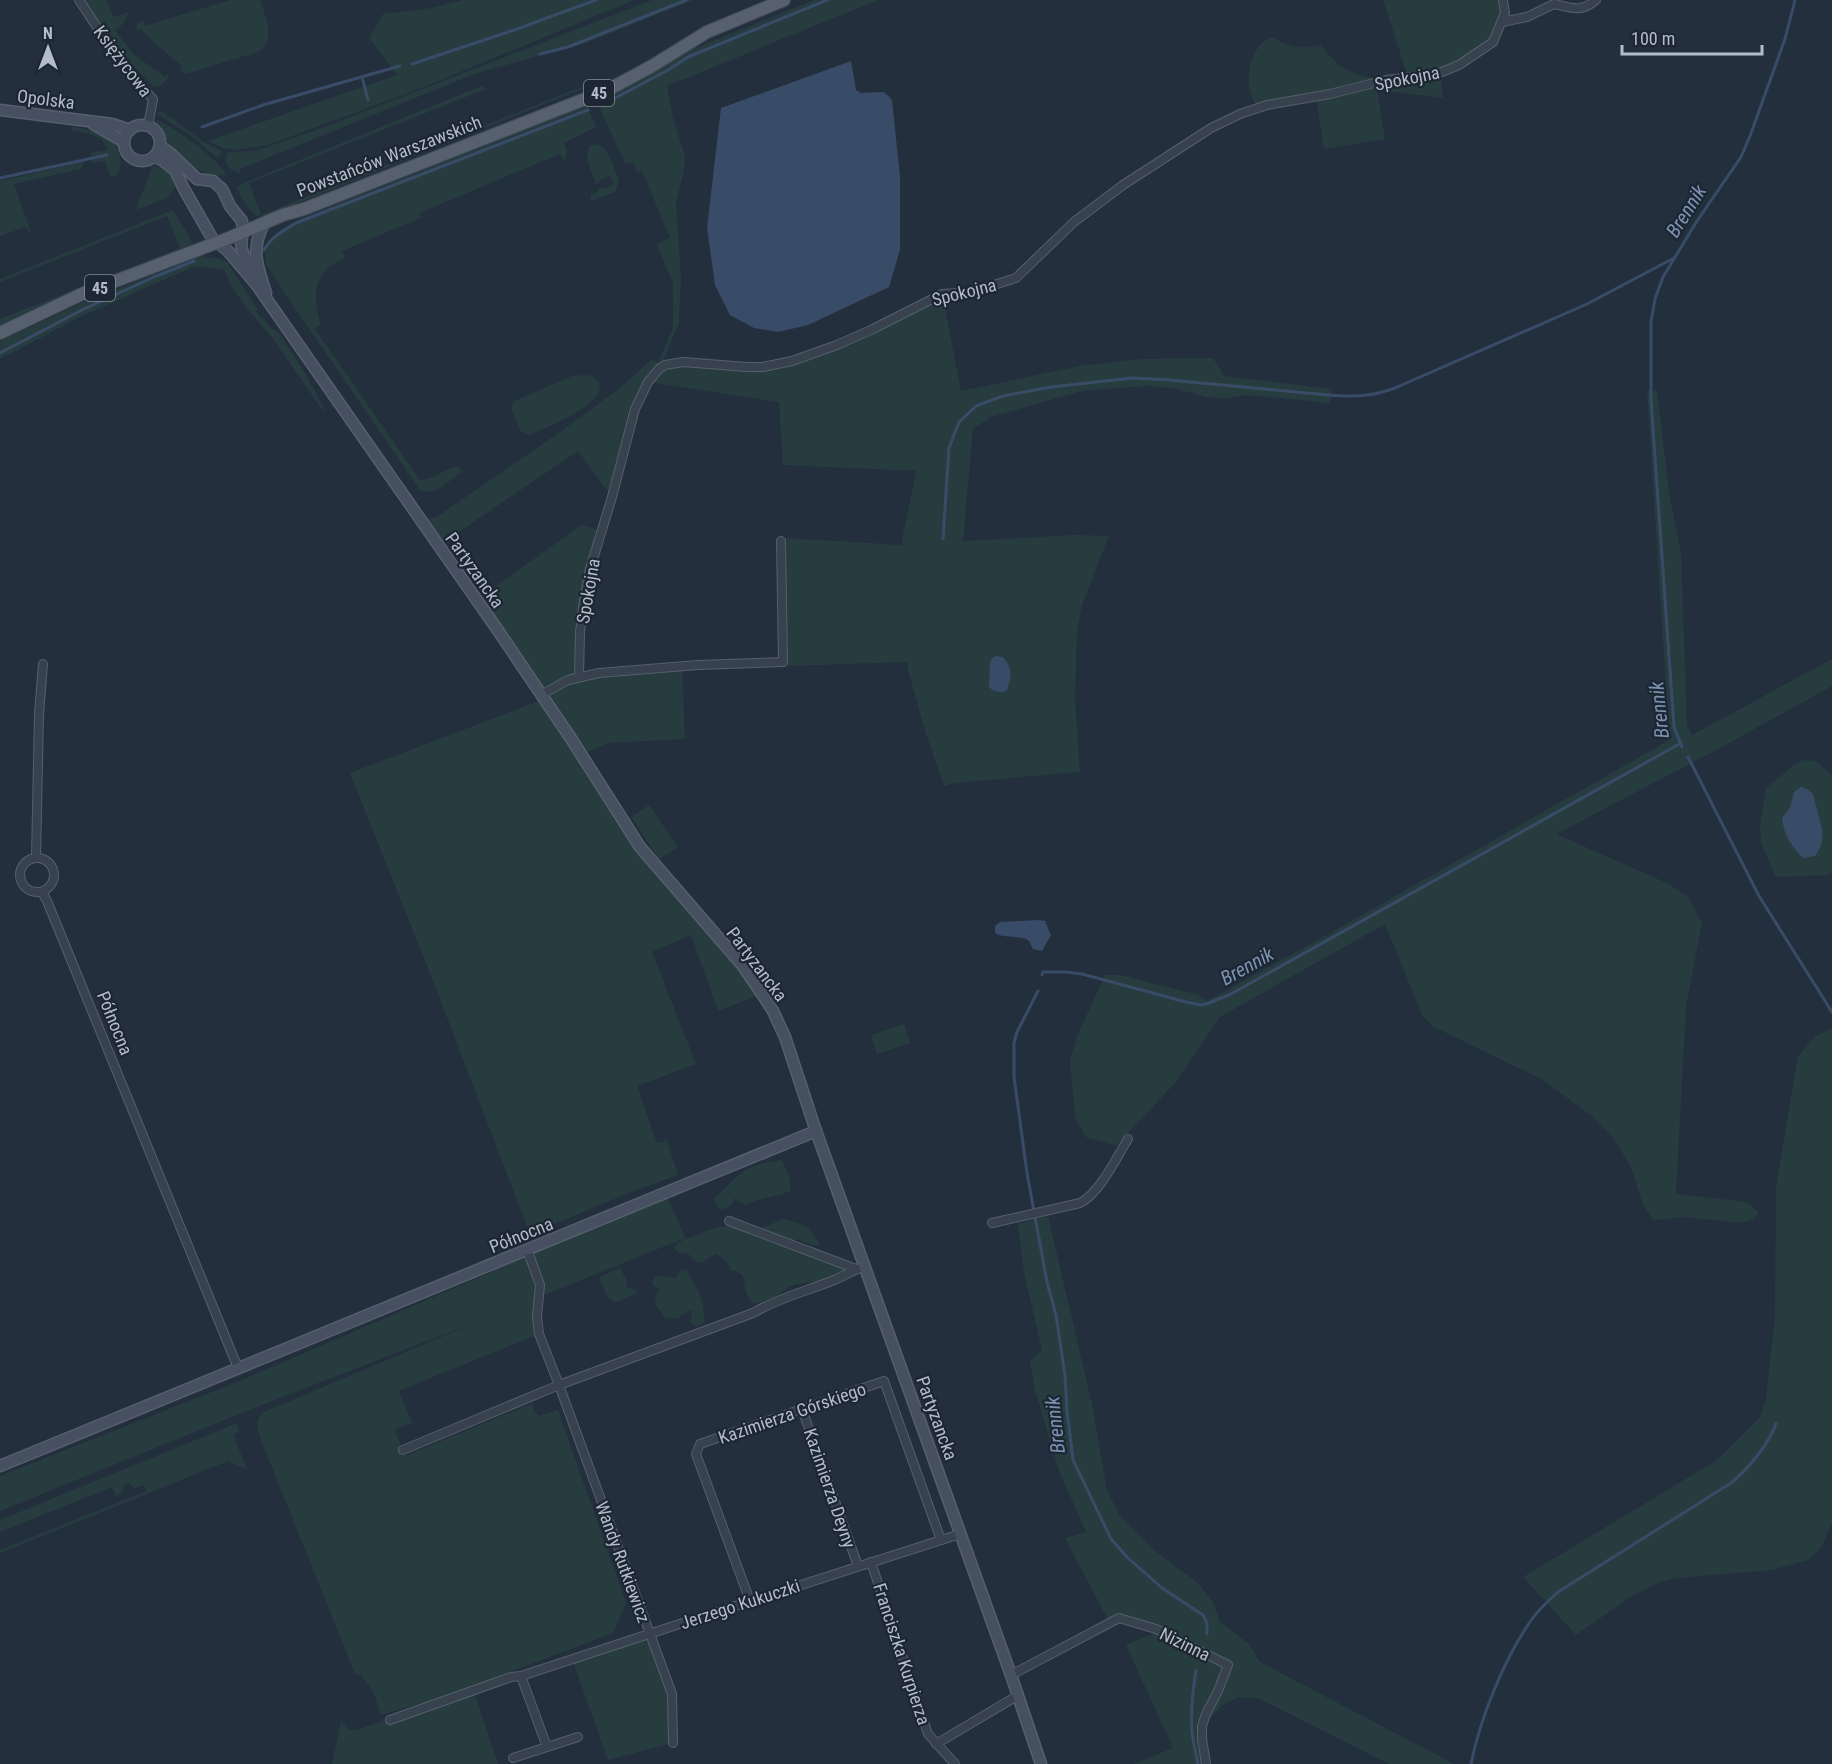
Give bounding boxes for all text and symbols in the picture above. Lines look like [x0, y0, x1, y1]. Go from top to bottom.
north arrow [18, 18, 78, 78]
scale bar [1622, 18, 1762, 56]
street label: Księżycowa [89, 21, 157, 101]
text: N [43, 24, 53, 43]
text: 100 m [1631, 28, 1675, 49]
street label: Spokojna [1373, 61, 1441, 95]
road number: 45 [584, 80, 614, 106]
street label: Opolska [16, 85, 76, 113]
street label: Powstańców Warszawskich [294, 111, 484, 201]
water label: Brennik [1661, 179, 1712, 242]
street label: Spokojna [930, 274, 998, 310]
road number: 45 [85, 275, 115, 301]
street label: Partyzancka [441, 528, 509, 612]
street label: Spokojna [572, 557, 604, 625]
water label: Brennik [1644, 679, 1674, 740]
street label: Partyzancka [722, 923, 792, 1005]
water label: Brennik [1216, 941, 1279, 990]
street label: Północna [93, 988, 137, 1058]
street label: Północna [486, 1213, 556, 1257]
street label: Partyzancka [912, 1373, 962, 1463]
street label: Kazimierza Górskiego [715, 1378, 869, 1448]
water label: Brennik [1040, 1394, 1070, 1455]
street label: Kazimierza Deyny [800, 1425, 860, 1551]
street label: Wandy Rutkiewicz [591, 1498, 655, 1626]
street label: Jerzego Kukuczki [678, 1575, 802, 1633]
street label: Franciszka Kurpierza [869, 1581, 935, 1727]
street label: Nizinna [1156, 1623, 1214, 1665]

